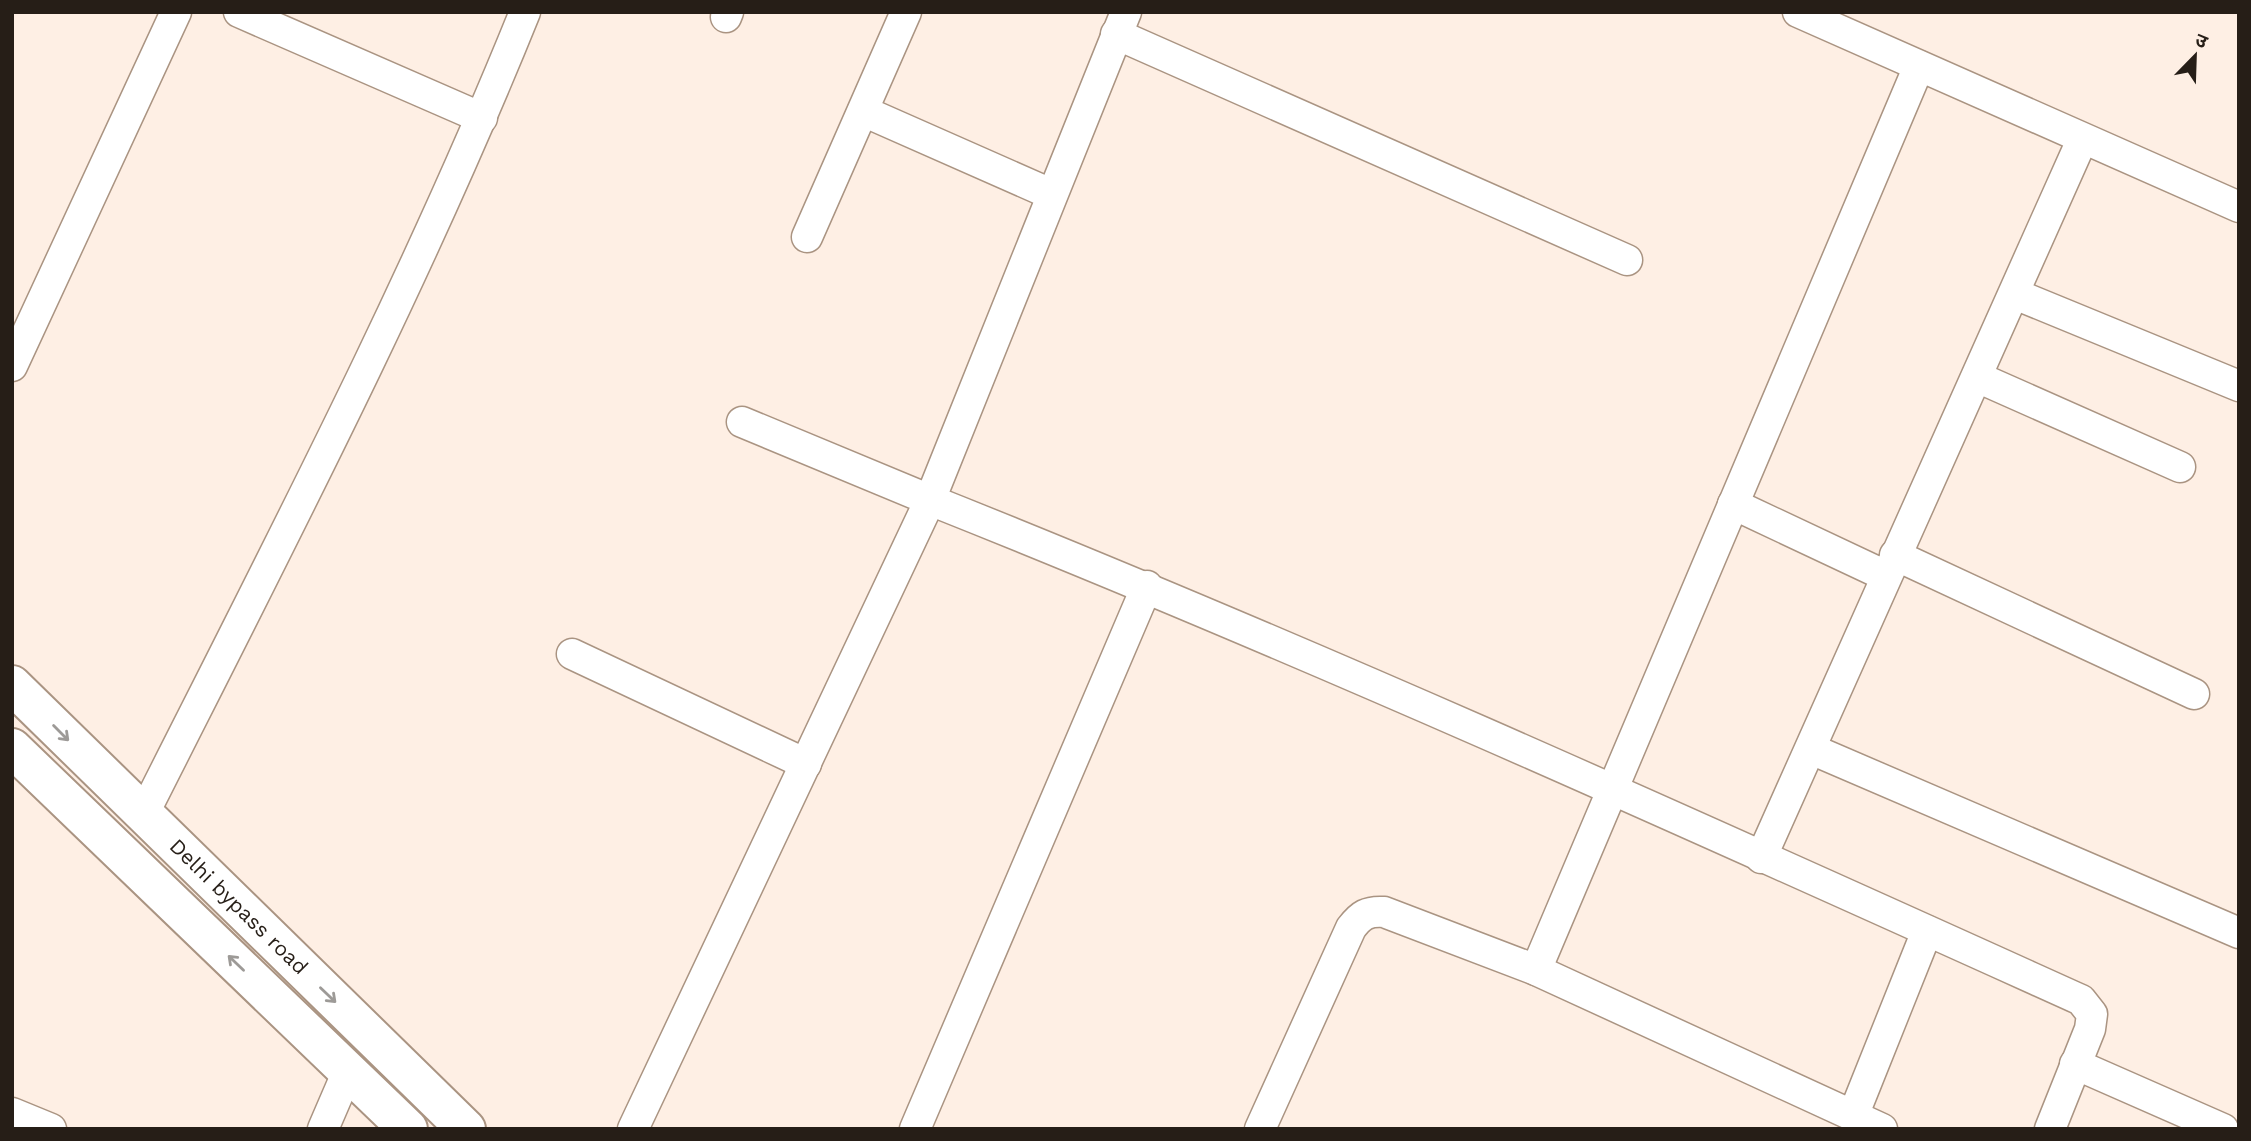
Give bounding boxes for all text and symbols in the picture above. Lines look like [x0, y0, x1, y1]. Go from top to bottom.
north arrow [2160, 21, 2230, 91]
text: उ [2192, 28, 2212, 54]
one-way arrow [52, 724, 69, 741]
street label: Delhi bypass road [165, 833, 313, 979]
one-way arrow [227, 954, 244, 971]
one-way arrow [319, 986, 336, 1003]

